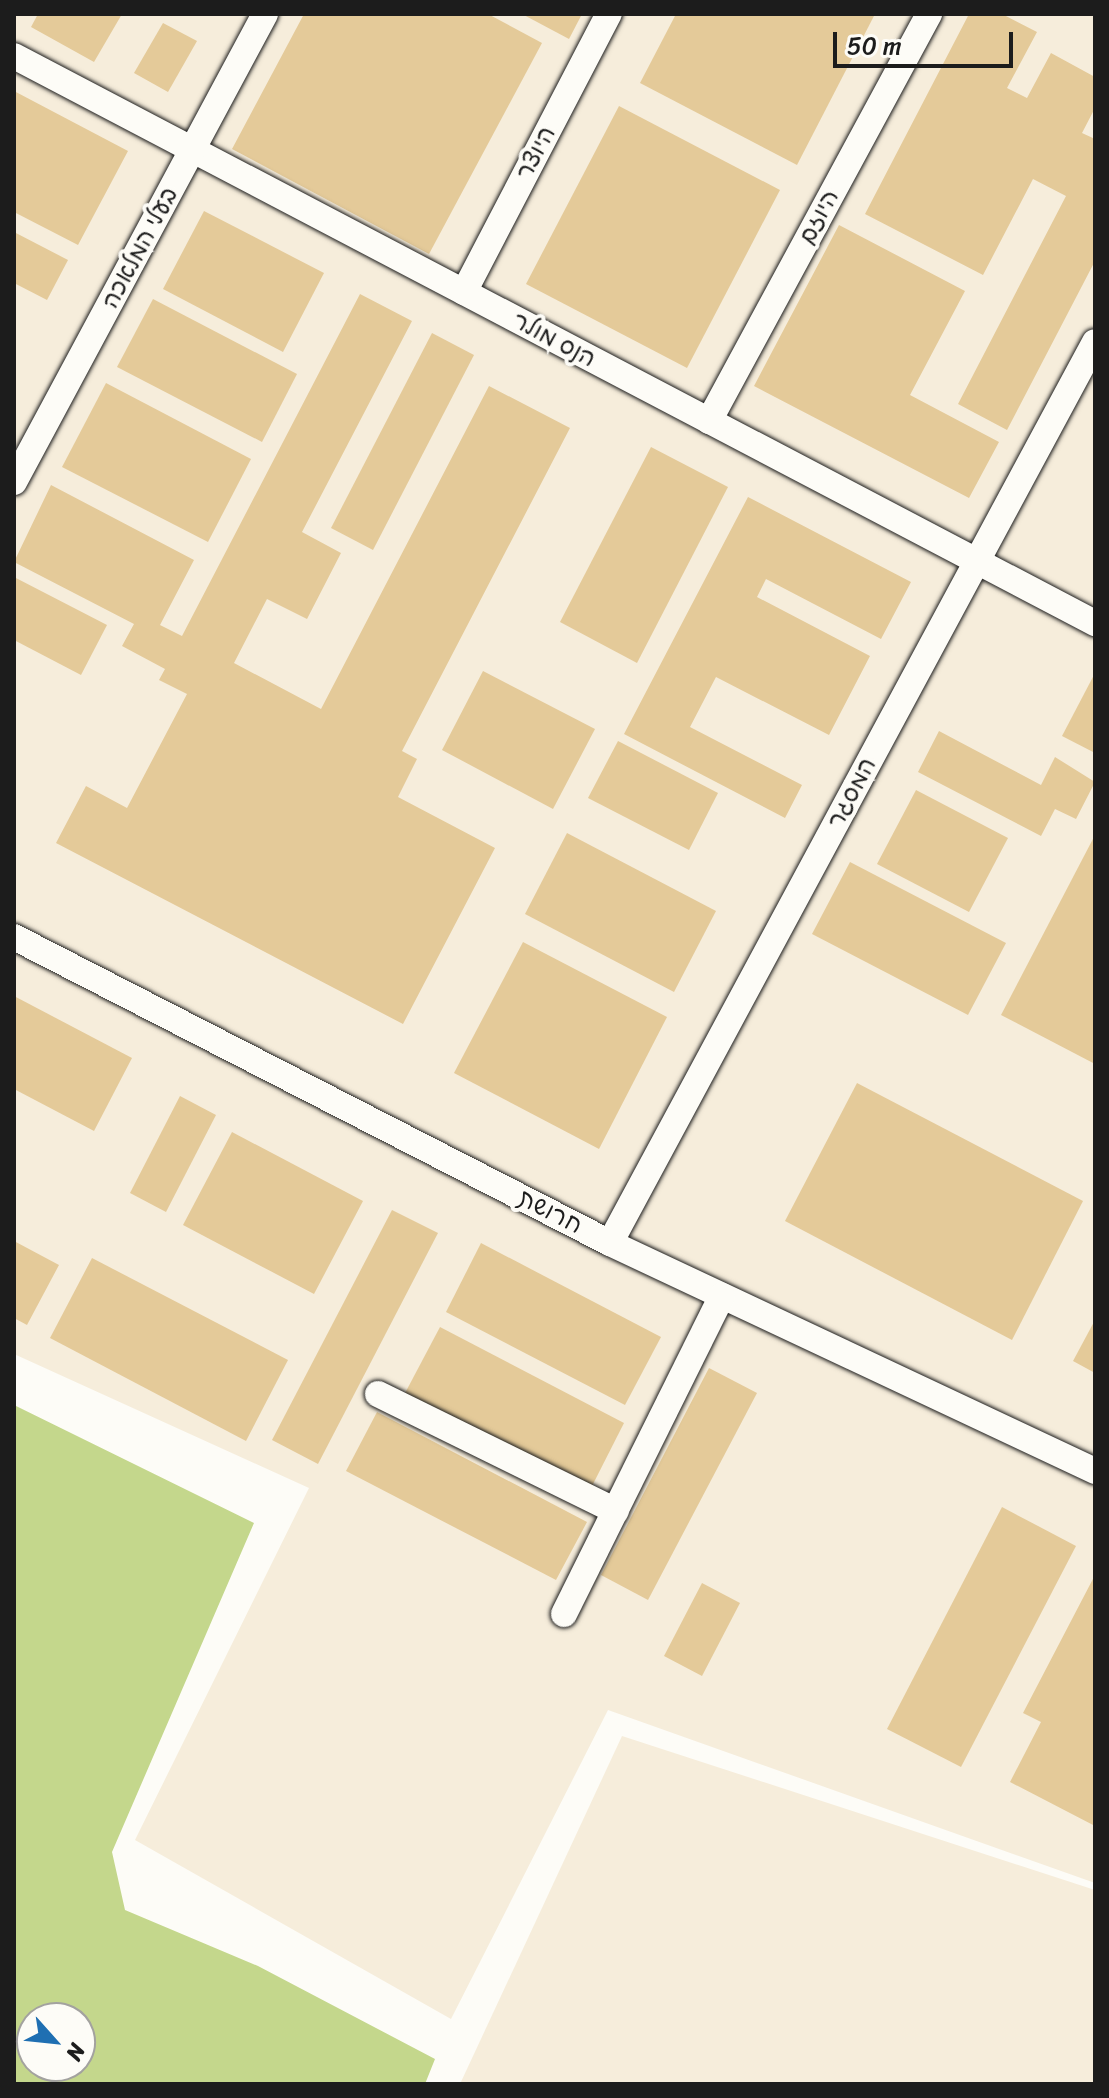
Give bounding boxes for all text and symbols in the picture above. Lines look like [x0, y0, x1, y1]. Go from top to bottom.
scale bar [837, 16, 1017, 66]
text: 50 m [847, 25, 902, 67]
street label: היוצר [510, 121, 562, 185]
street label: בעלי המלאכה [96, 182, 184, 314]
street label: היוזם [793, 185, 845, 249]
street label: הנס מולר [508, 306, 600, 374]
street label: המסגר [822, 753, 882, 833]
street label: חרושת [513, 1184, 587, 1240]
north arrow [16, 2002, 96, 2082]
text: N [55, 2037, 97, 2068]

